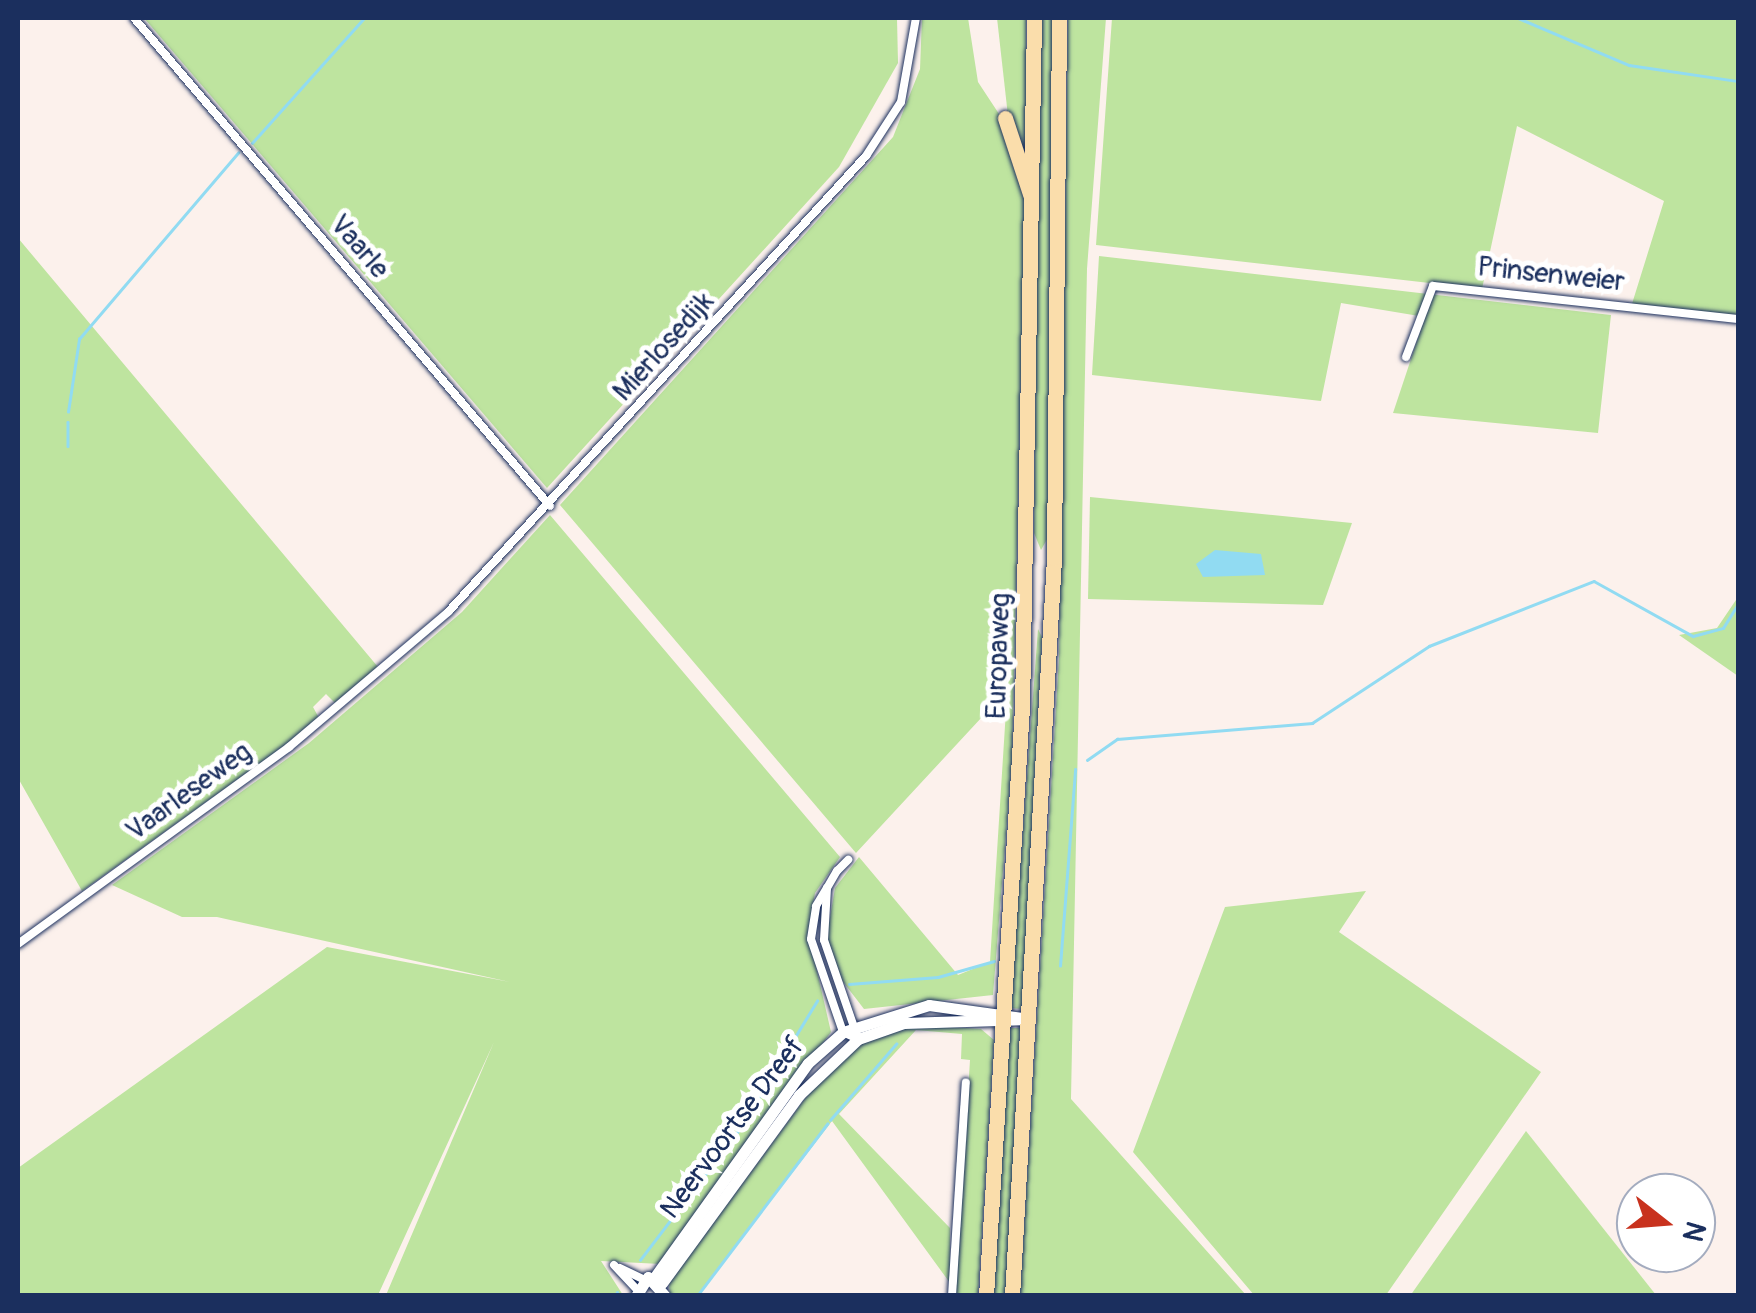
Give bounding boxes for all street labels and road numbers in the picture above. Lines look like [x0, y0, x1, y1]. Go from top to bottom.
street label: Vaarle [322, 208, 396, 286]
street label: Prinsenweier [1476, 251, 1626, 299]
street label: Mierlosedijk [606, 286, 722, 408]
street label: Europaweg [980, 592, 1018, 720]
street label: Vaarleseweg [120, 735, 258, 849]
street label: Neervoortse Dreef [654, 1030, 812, 1226]

